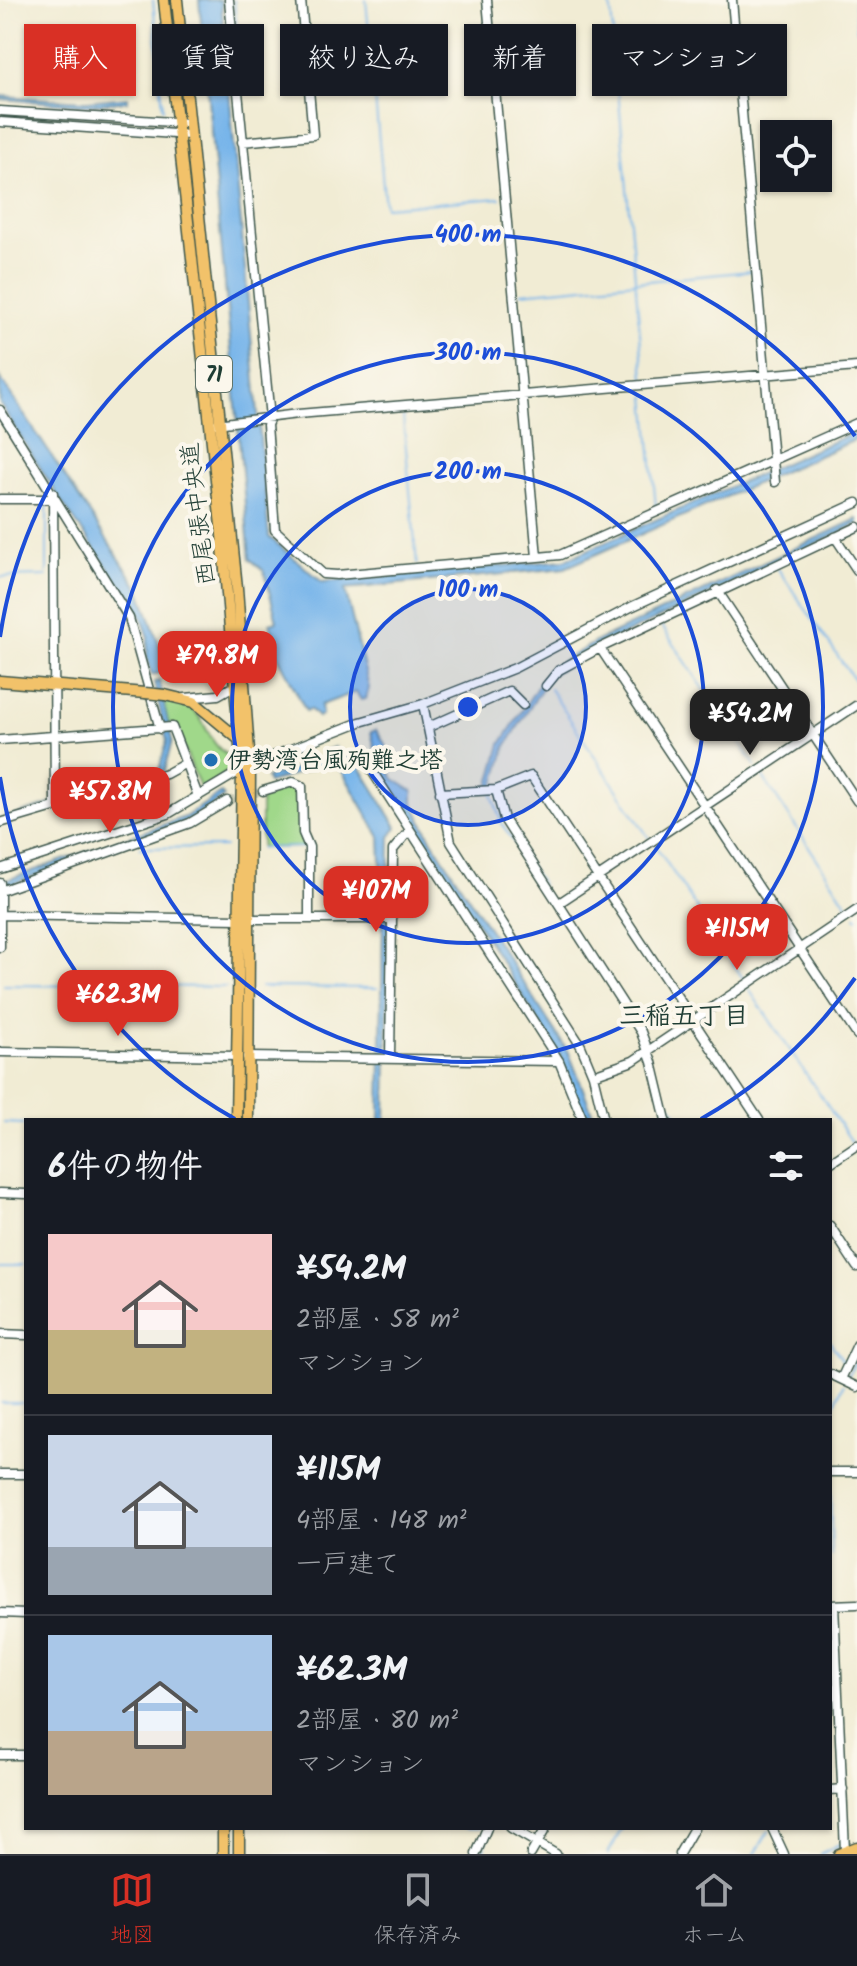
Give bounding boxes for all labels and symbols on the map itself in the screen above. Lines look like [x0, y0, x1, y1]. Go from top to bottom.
text: 400 m [435, 216, 501, 255]
text: 300 m [434, 334, 501, 373]
road number: 71 [196, 356, 232, 392]
street label: 西尾張中央道 [171, 440, 228, 588]
text: 200 m [434, 453, 502, 492]
text: 100 m [438, 571, 498, 610]
pin: ¥79.8M [152, 631, 282, 699]
pin: ¥54.2M [685, 689, 815, 757]
centre of rings [454, 693, 482, 721]
place label: 伊勢湾台風殉難之塔 [227, 742, 443, 781]
marker: 伊勢湾台風殉難之塔 [202, 751, 220, 769]
pin: ¥57.8M [45, 767, 175, 835]
pin: ¥107M [320, 866, 432, 934]
pin: ¥115M [681, 904, 793, 972]
pin: ¥62.3M [53, 970, 183, 1038]
district label: 三稲五丁目 [619, 996, 749, 1038]

